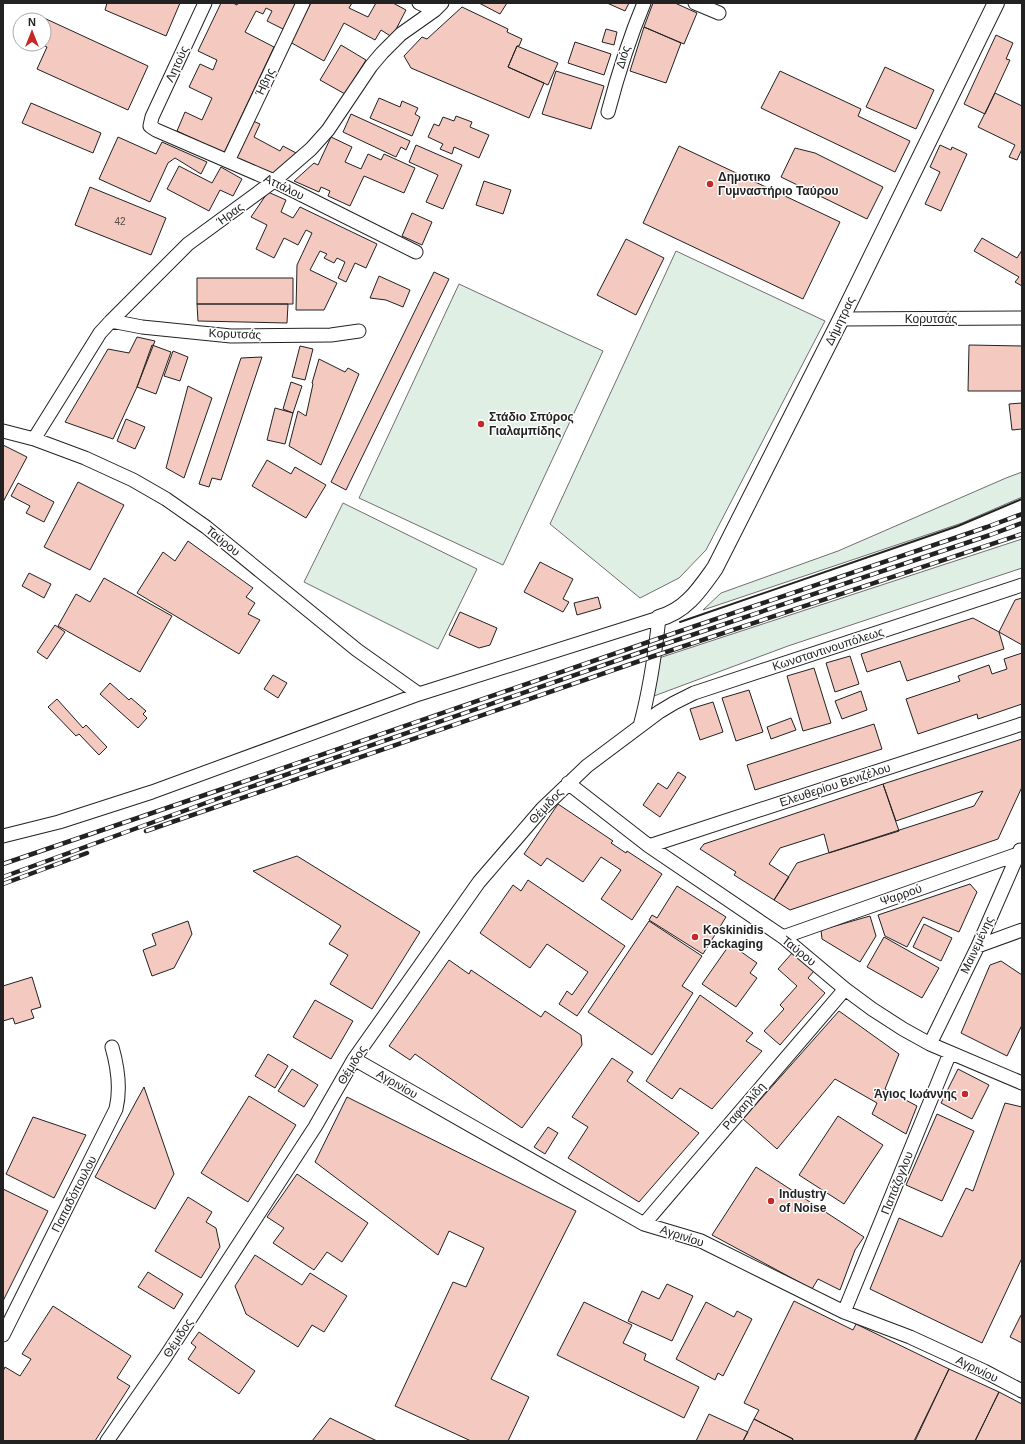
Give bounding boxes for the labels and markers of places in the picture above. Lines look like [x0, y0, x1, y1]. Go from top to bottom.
place label: Δημοτικο Γυμναστήριο Ταύρου [718, 170, 838, 198]
marker: Δημοτικο Γυμναστήριο Ταύρου [705, 179, 715, 189]
place label: Στάδιο Σπύρος Γιαλαμπίδης [489, 410, 574, 438]
marker: Στάδιο Σπύρος Γιαλαμπίδης [476, 419, 486, 429]
place label: Koskinidis Packaging [703, 923, 764, 951]
marker: Koskinidis Packaging [690, 932, 700, 942]
place label: Άγιος Ιωάννης [874, 1087, 957, 1101]
marker: Άγιος Ιωάννης [960, 1089, 970, 1099]
place label: Industry of Noise [779, 1187, 827, 1215]
marker: Industry of Noise [766, 1196, 776, 1206]

